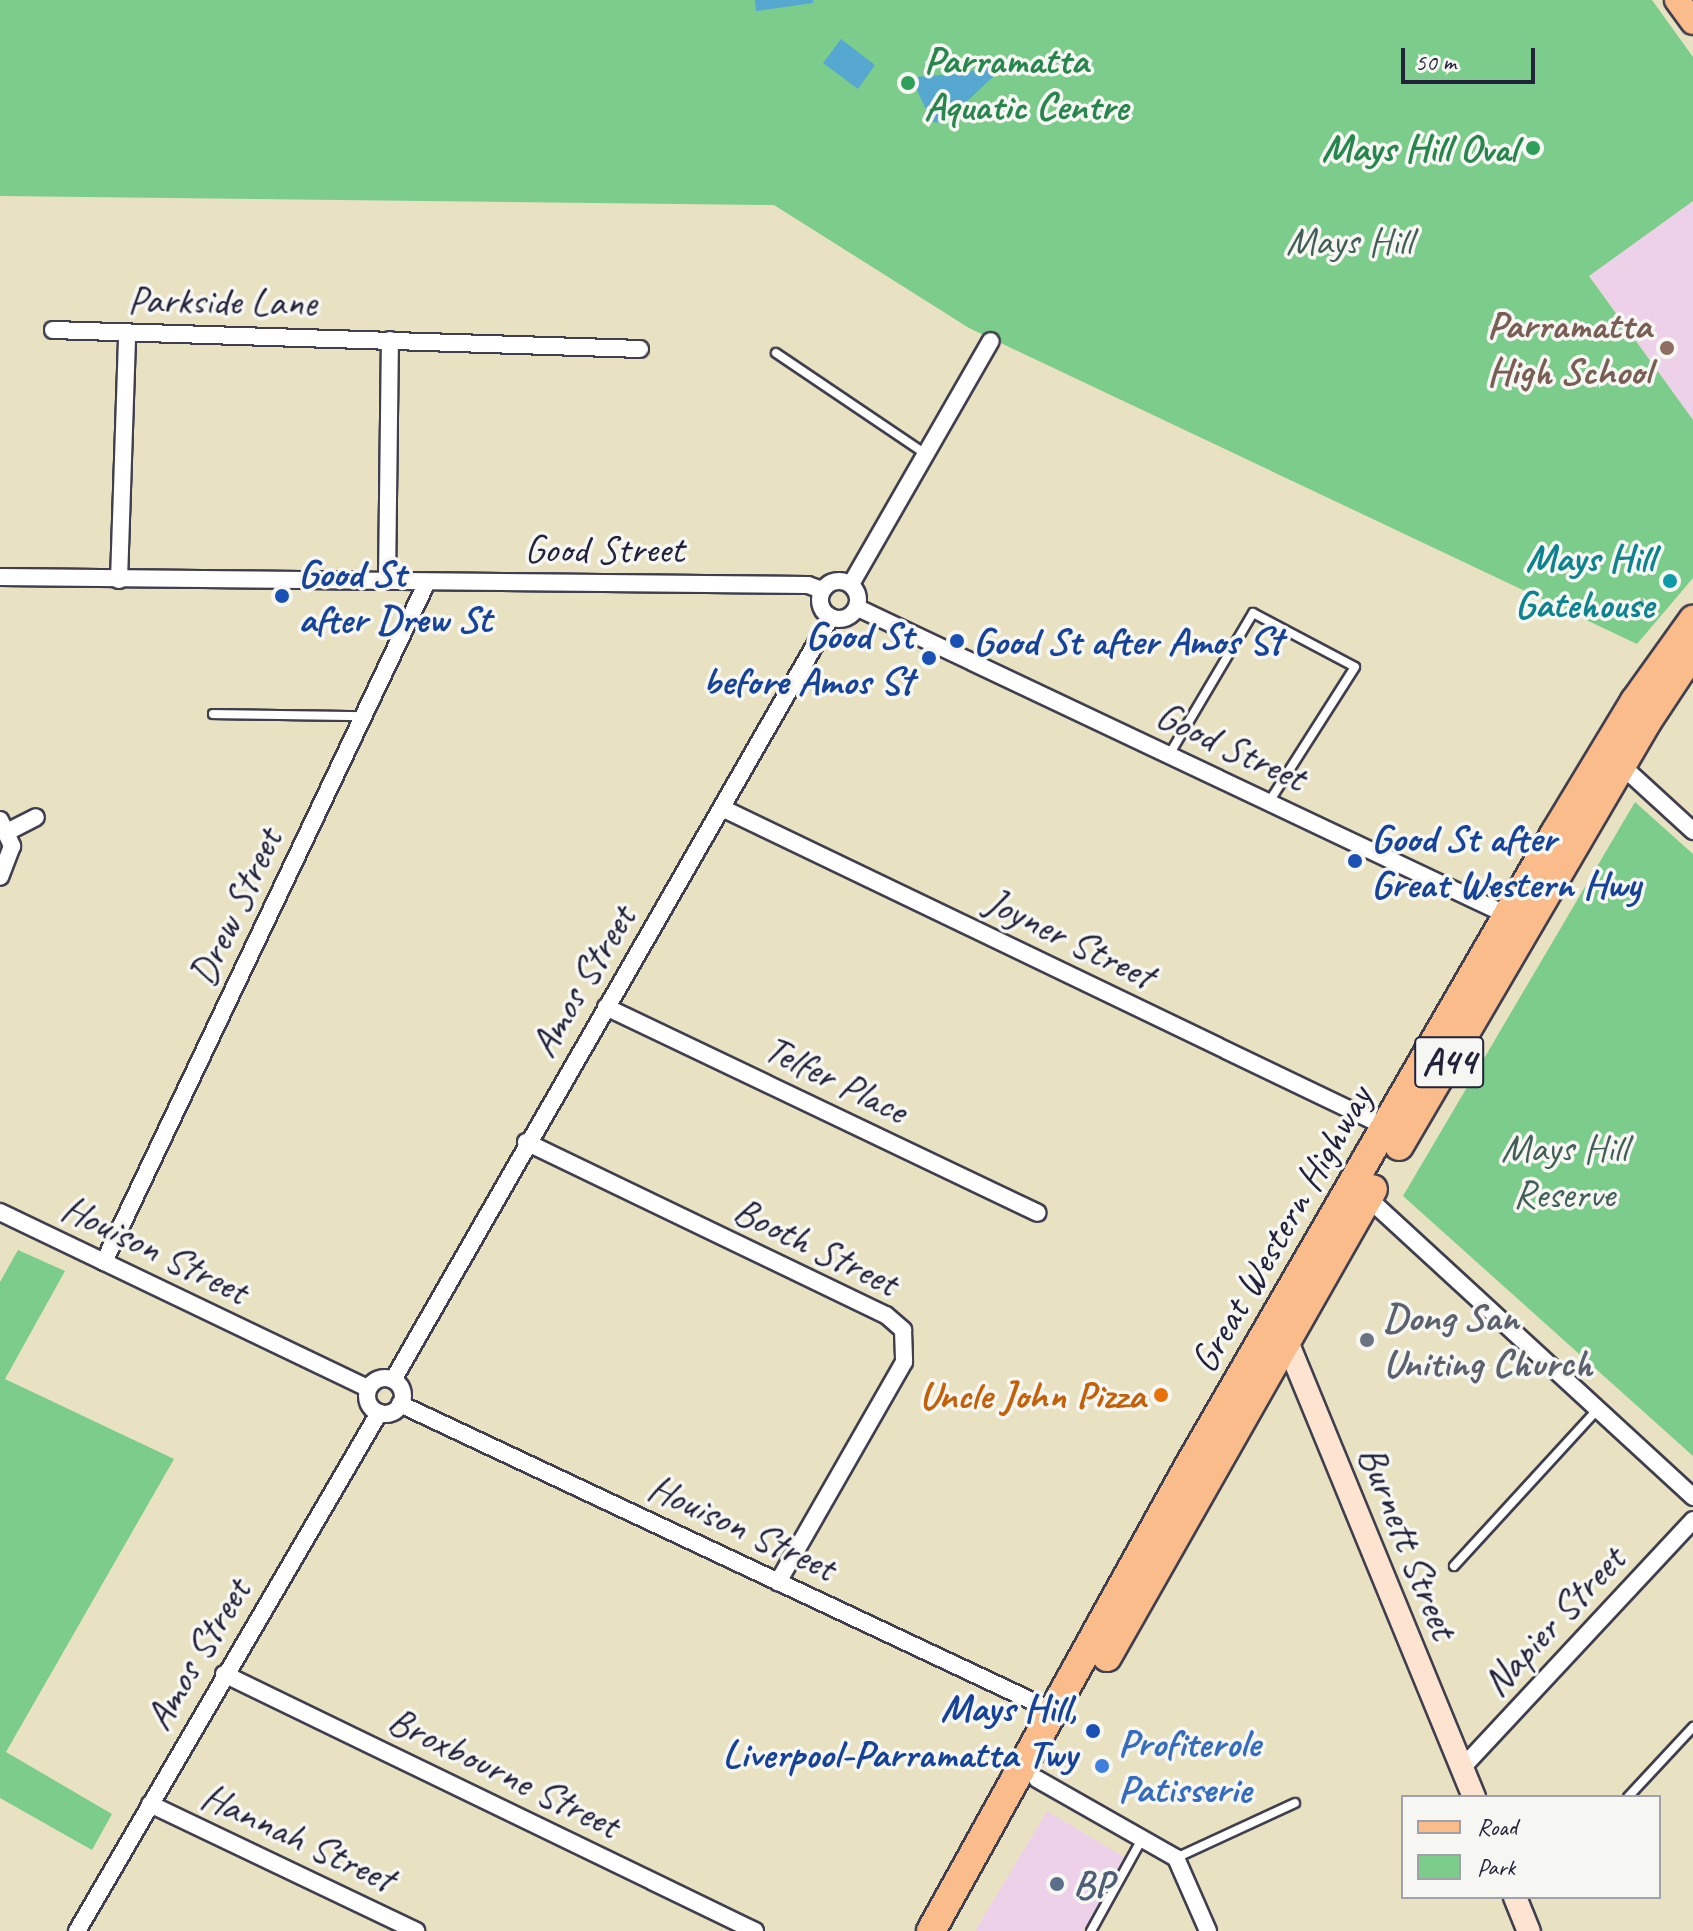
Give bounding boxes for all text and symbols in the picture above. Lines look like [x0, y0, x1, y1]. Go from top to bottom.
scale bar [1405, 32, 1539, 82]
place label: Parramatta Aquatic Centre [924, 36, 1128, 130]
text: 50 m [1415, 47, 1456, 77]
marker: Parramatta Aquatic Centre [899, 74, 917, 92]
place label: Mays Hill Oval [1319, 124, 1517, 172]
marker: Mays Hill Oval [1524, 139, 1542, 157]
park label: Mays Hill [1286, 217, 1412, 265]
street label: Parkside Lane [127, 275, 317, 327]
place label: Parramatta High School [1487, 301, 1651, 395]
marker: Parramatta High School [1658, 339, 1676, 357]
street label: Good Street [524, 525, 684, 573]
place label: Mays Hill Gatehouse [1515, 534, 1654, 628]
place label: Good St after Drew St [298, 549, 492, 643]
marker: Mays Hill Gatehouse [1661, 572, 1679, 590]
marker: Good St after Drew St [273, 587, 291, 605]
place label: Good St before Amos St [702, 611, 913, 705]
place label: Good St after Amos St [973, 617, 1286, 665]
marker: Good St after Amos St [948, 632, 966, 650]
marker: Good St before Amos St [920, 649, 938, 667]
street label: Good Street [1148, 690, 1314, 802]
place label: Good St after Great Western Hwy [1371, 814, 1641, 908]
street label: Drew Street [178, 821, 292, 993]
marker: Good St after Great Western Hwy [1346, 852, 1364, 870]
street label: Joyner Street [978, 877, 1162, 999]
street label: Amos Street [518, 897, 646, 1065]
street label: Telfer Place [756, 1024, 916, 1134]
road number: A44 [1413, 1028, 1485, 1096]
street label: Great Western Highway [1179, 1077, 1383, 1381]
park label: Mays Hill Reserve [1501, 1124, 1627, 1218]
street label: Houison Street [54, 1183, 256, 1315]
street label: Booth Street [726, 1186, 906, 1306]
place label: Dong San Uniting Church [1383, 1293, 1594, 1387]
marker: Dong San Uniting Church [1358, 1331, 1376, 1349]
place label: Uncle John Pizza [921, 1371, 1145, 1419]
marker: Uncle John Pizza [1152, 1386, 1170, 1404]
street label: Burnett Street [1347, 1438, 1469, 1646]
street label: Houison Street [641, 1463, 843, 1591]
street label: Napier Street [1471, 1536, 1635, 1706]
street label: Amos Street [133, 1570, 261, 1738]
place label: Mays Hill, Liverpool-Parramatta Twy [724, 1684, 1077, 1778]
street label: Broxbourne Street [380, 1695, 628, 1849]
place label: Profiterole Patisserie [1118, 1719, 1260, 1813]
marker: Mays Hill, Liverpool-Parramatta Twy [1084, 1722, 1102, 1740]
marker: Profiterole Patisserie [1093, 1757, 1111, 1775]
street label: Hannah Street [194, 1772, 402, 1902]
legend [1401, 1795, 1661, 1899]
text: Road [1477, 1812, 1517, 1842]
text: Park [1477, 1852, 1515, 1882]
place label: BP [1073, 1860, 1112, 1908]
marker: BP [1048, 1875, 1066, 1893]

